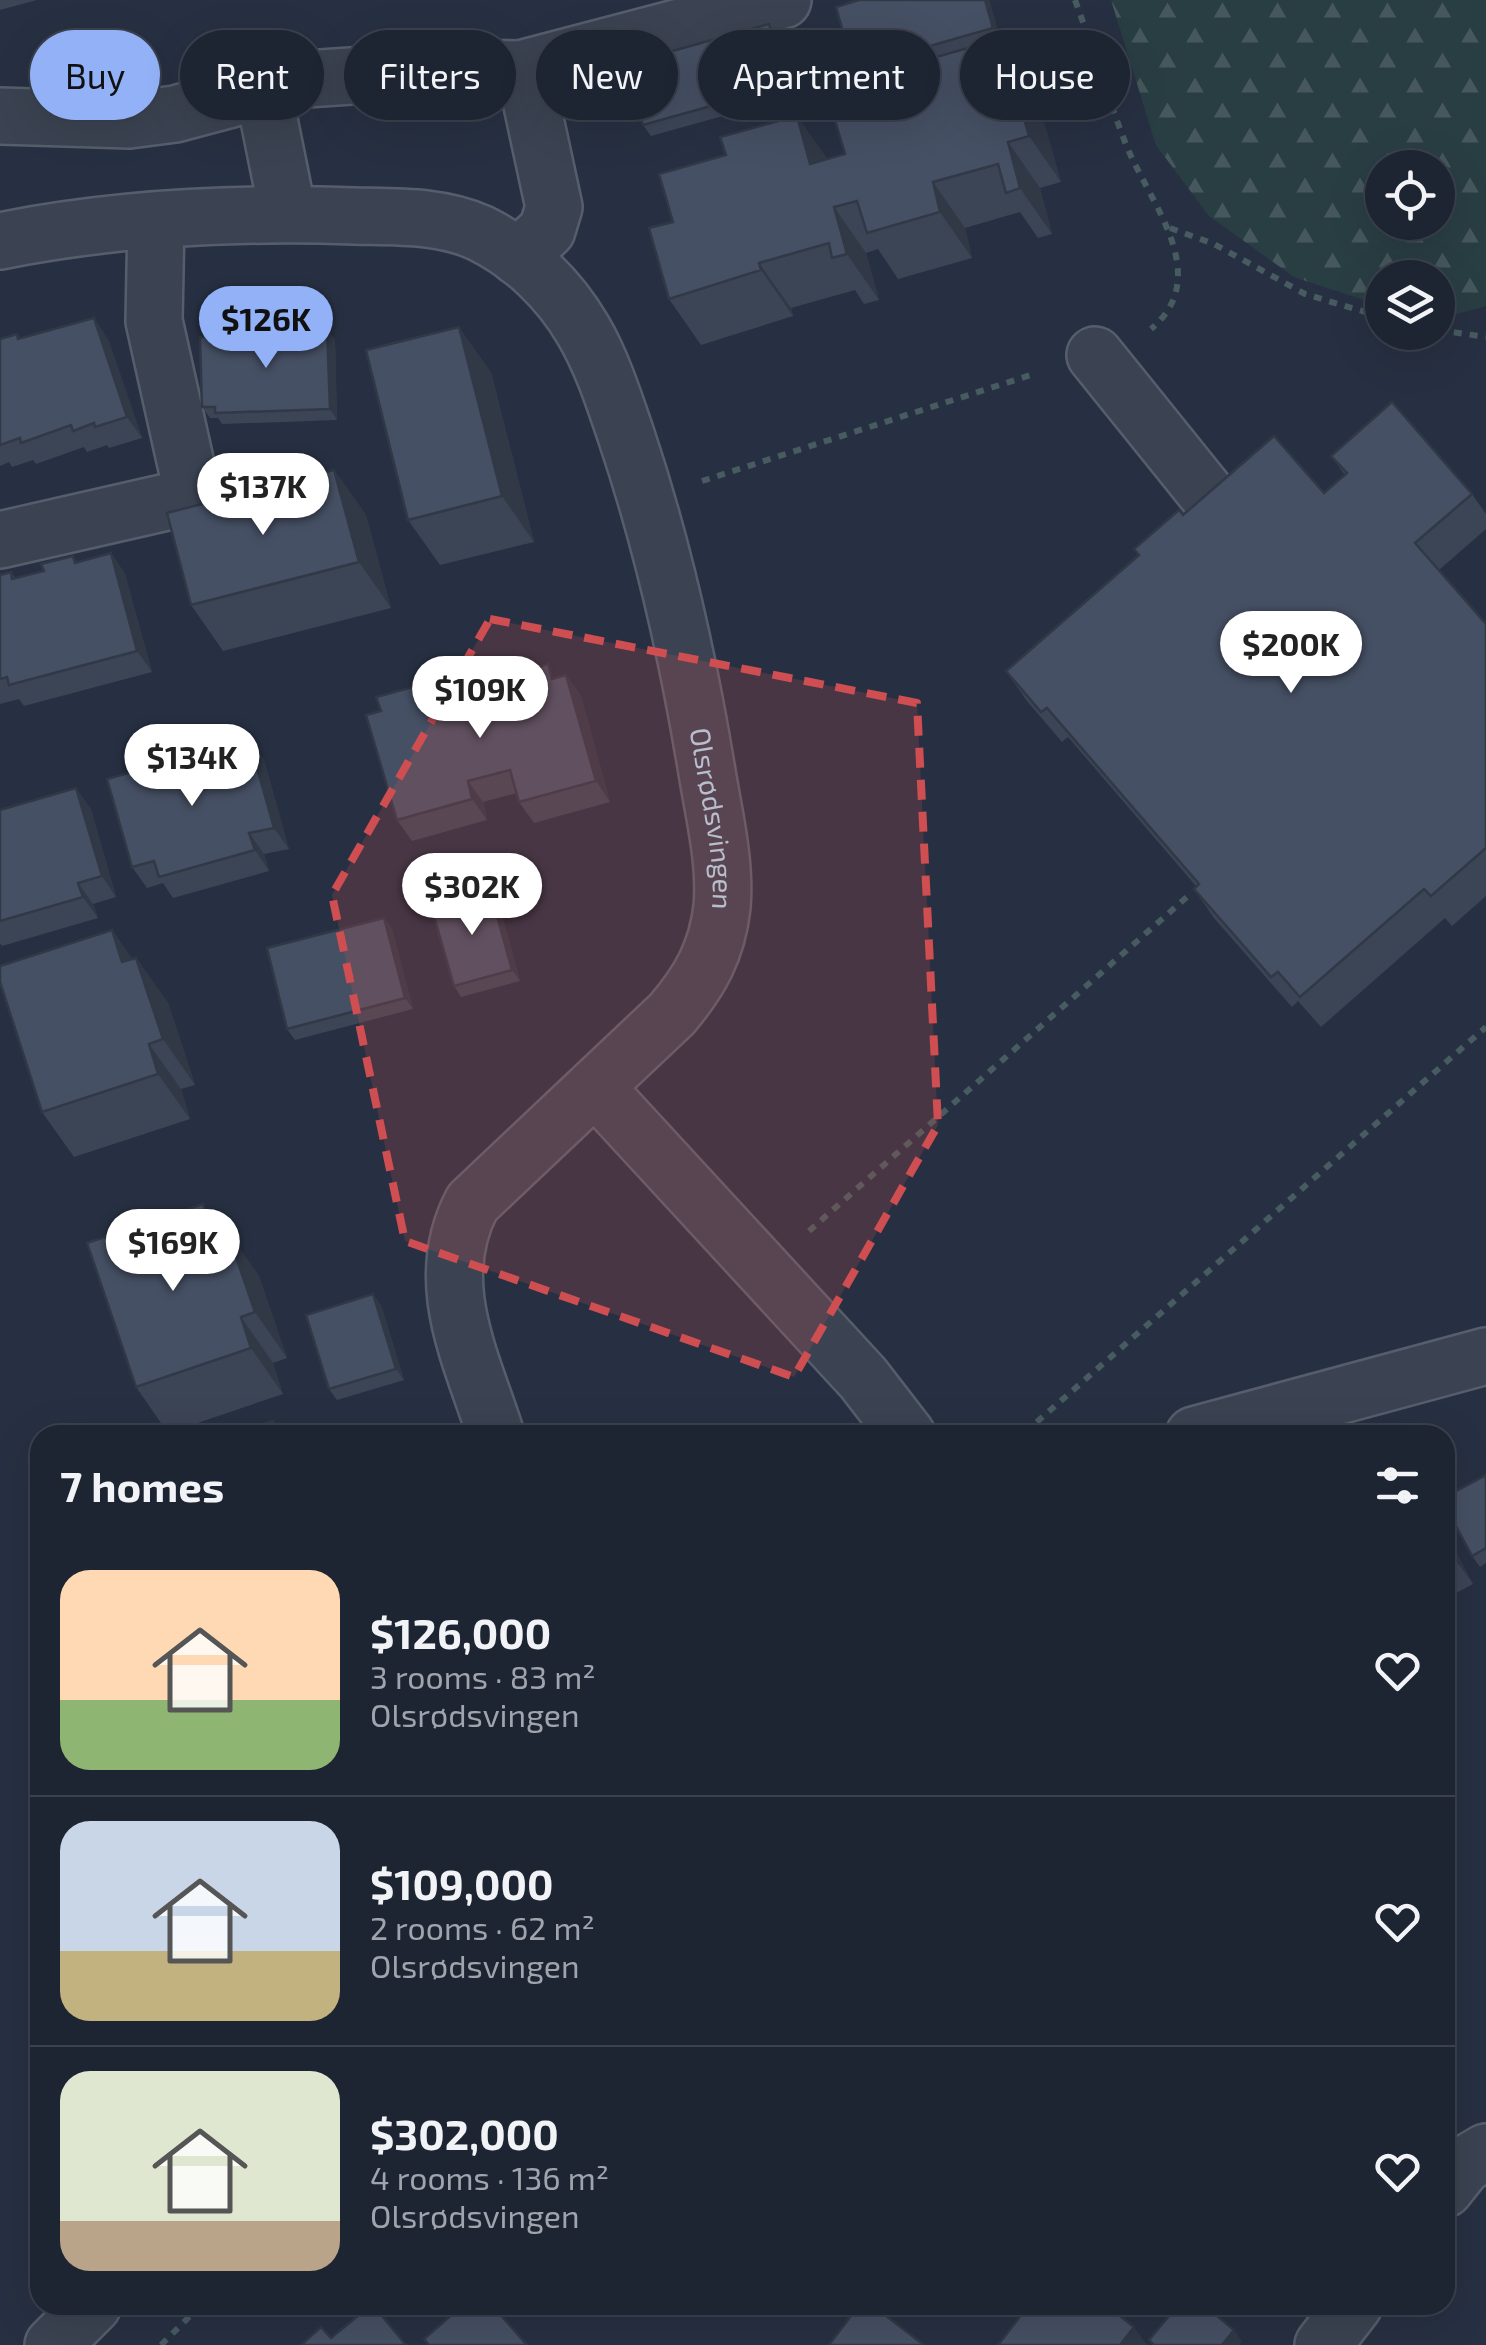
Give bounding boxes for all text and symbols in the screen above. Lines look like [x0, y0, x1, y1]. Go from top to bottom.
chip: Buy [30, 30, 160, 120]
chip: Rent [180, 30, 324, 120]
chip: Filters [344, 30, 516, 120]
chip: New [536, 30, 678, 120]
chip: Apartment [698, 30, 940, 120]
chip: House [960, 30, 1130, 120]
map controls [1365, 150, 1455, 350]
button: locate [1365, 150, 1455, 240]
button: layers [1365, 260, 1455, 350]
pin: $126K [196, 286, 336, 371]
text: $126K [221, 299, 311, 337]
pin: $137K [193, 453, 333, 538]
text: $137K [219, 466, 307, 504]
pin: $200K [1221, 611, 1361, 696]
text: $200K [1242, 624, 1340, 662]
pin: $109K [410, 656, 550, 741]
text: $109K [434, 669, 526, 707]
pin: $134K [122, 724, 262, 809]
street label: Olsrødsvingen [684, 725, 741, 911]
text: $134K [146, 737, 238, 775]
pin: $302K [402, 853, 542, 938]
text: $302K [424, 866, 520, 904]
pin: $169K [103, 1209, 243, 1294]
text: $169K [128, 1222, 218, 1260]
icon: filters [1370, 1458, 1425, 1513]
text: 7 homes [60, 1460, 224, 1510]
text: $126,000 [370, 1607, 551, 1657]
icon: home [140, 1610, 260, 1730]
icon: heart [1370, 1643, 1425, 1698]
text: 3 rooms · 83 m² [370, 1657, 595, 1695]
text: Olsrødsvingen [370, 1695, 580, 1733]
text: $109,000 [370, 1858, 553, 1908]
icon: home [140, 1861, 260, 1981]
icon: heart [1370, 1894, 1425, 1949]
text: 2 rooms · 62 m² [370, 1908, 595, 1946]
text: Olsrødsvingen [370, 1946, 580, 1984]
text: $302,000 [370, 2108, 559, 2158]
icon: home [140, 2111, 260, 2231]
icon: heart [1370, 2144, 1425, 2199]
text: 4 rooms · 136 m² [370, 2158, 609, 2196]
text: Olsrødsvingen [370, 2196, 580, 2234]

